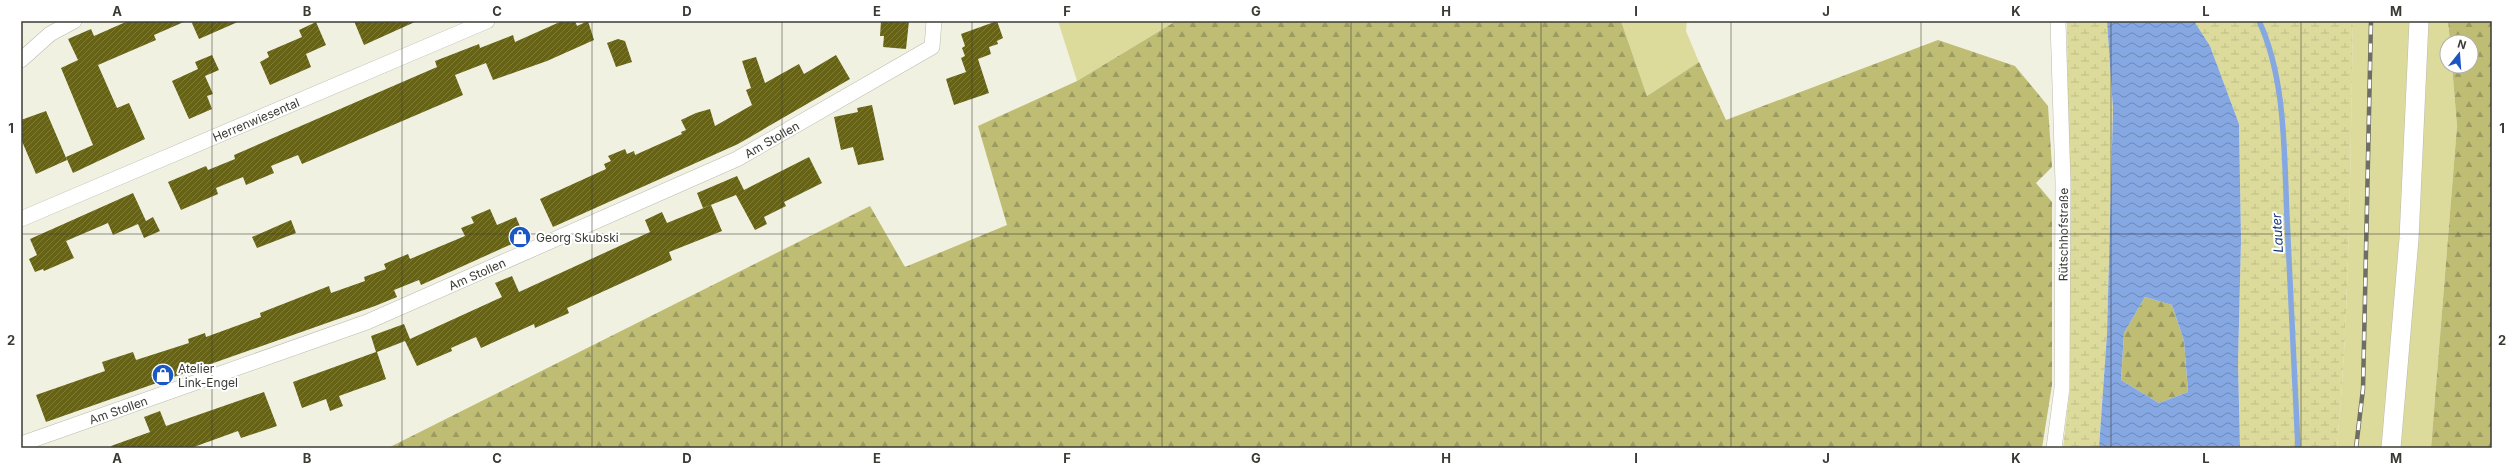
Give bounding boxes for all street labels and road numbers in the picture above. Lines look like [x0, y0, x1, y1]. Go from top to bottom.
street label: Herrenwiesental [210, 94, 301, 144]
street label: Am Stollen [741, 118, 802, 161]
street label: Rütschhofstraße [2055, 188, 2070, 281]
street label: Am Stollen [446, 254, 508, 293]
street label: Am Stollen [87, 393, 149, 427]

